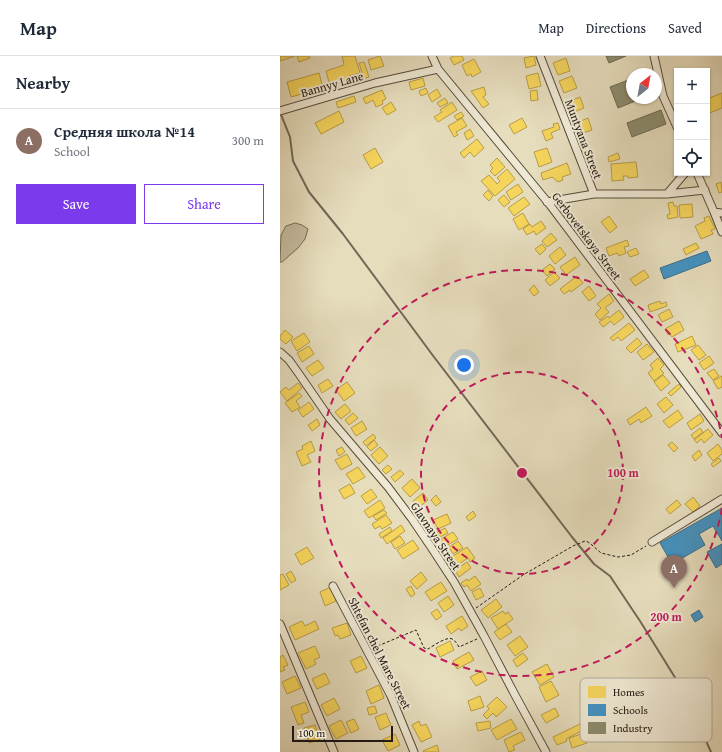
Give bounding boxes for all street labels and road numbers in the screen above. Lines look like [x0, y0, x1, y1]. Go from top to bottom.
street label: Bannyy Lane [299, 67, 366, 101]
street label: Muntyana Street [561, 97, 607, 182]
street label: Gerbovetskaya Street [548, 188, 626, 284]
street label: Glavnaya Street [407, 499, 465, 574]
street label: Shtefan chel Mare Street [344, 594, 416, 713]

